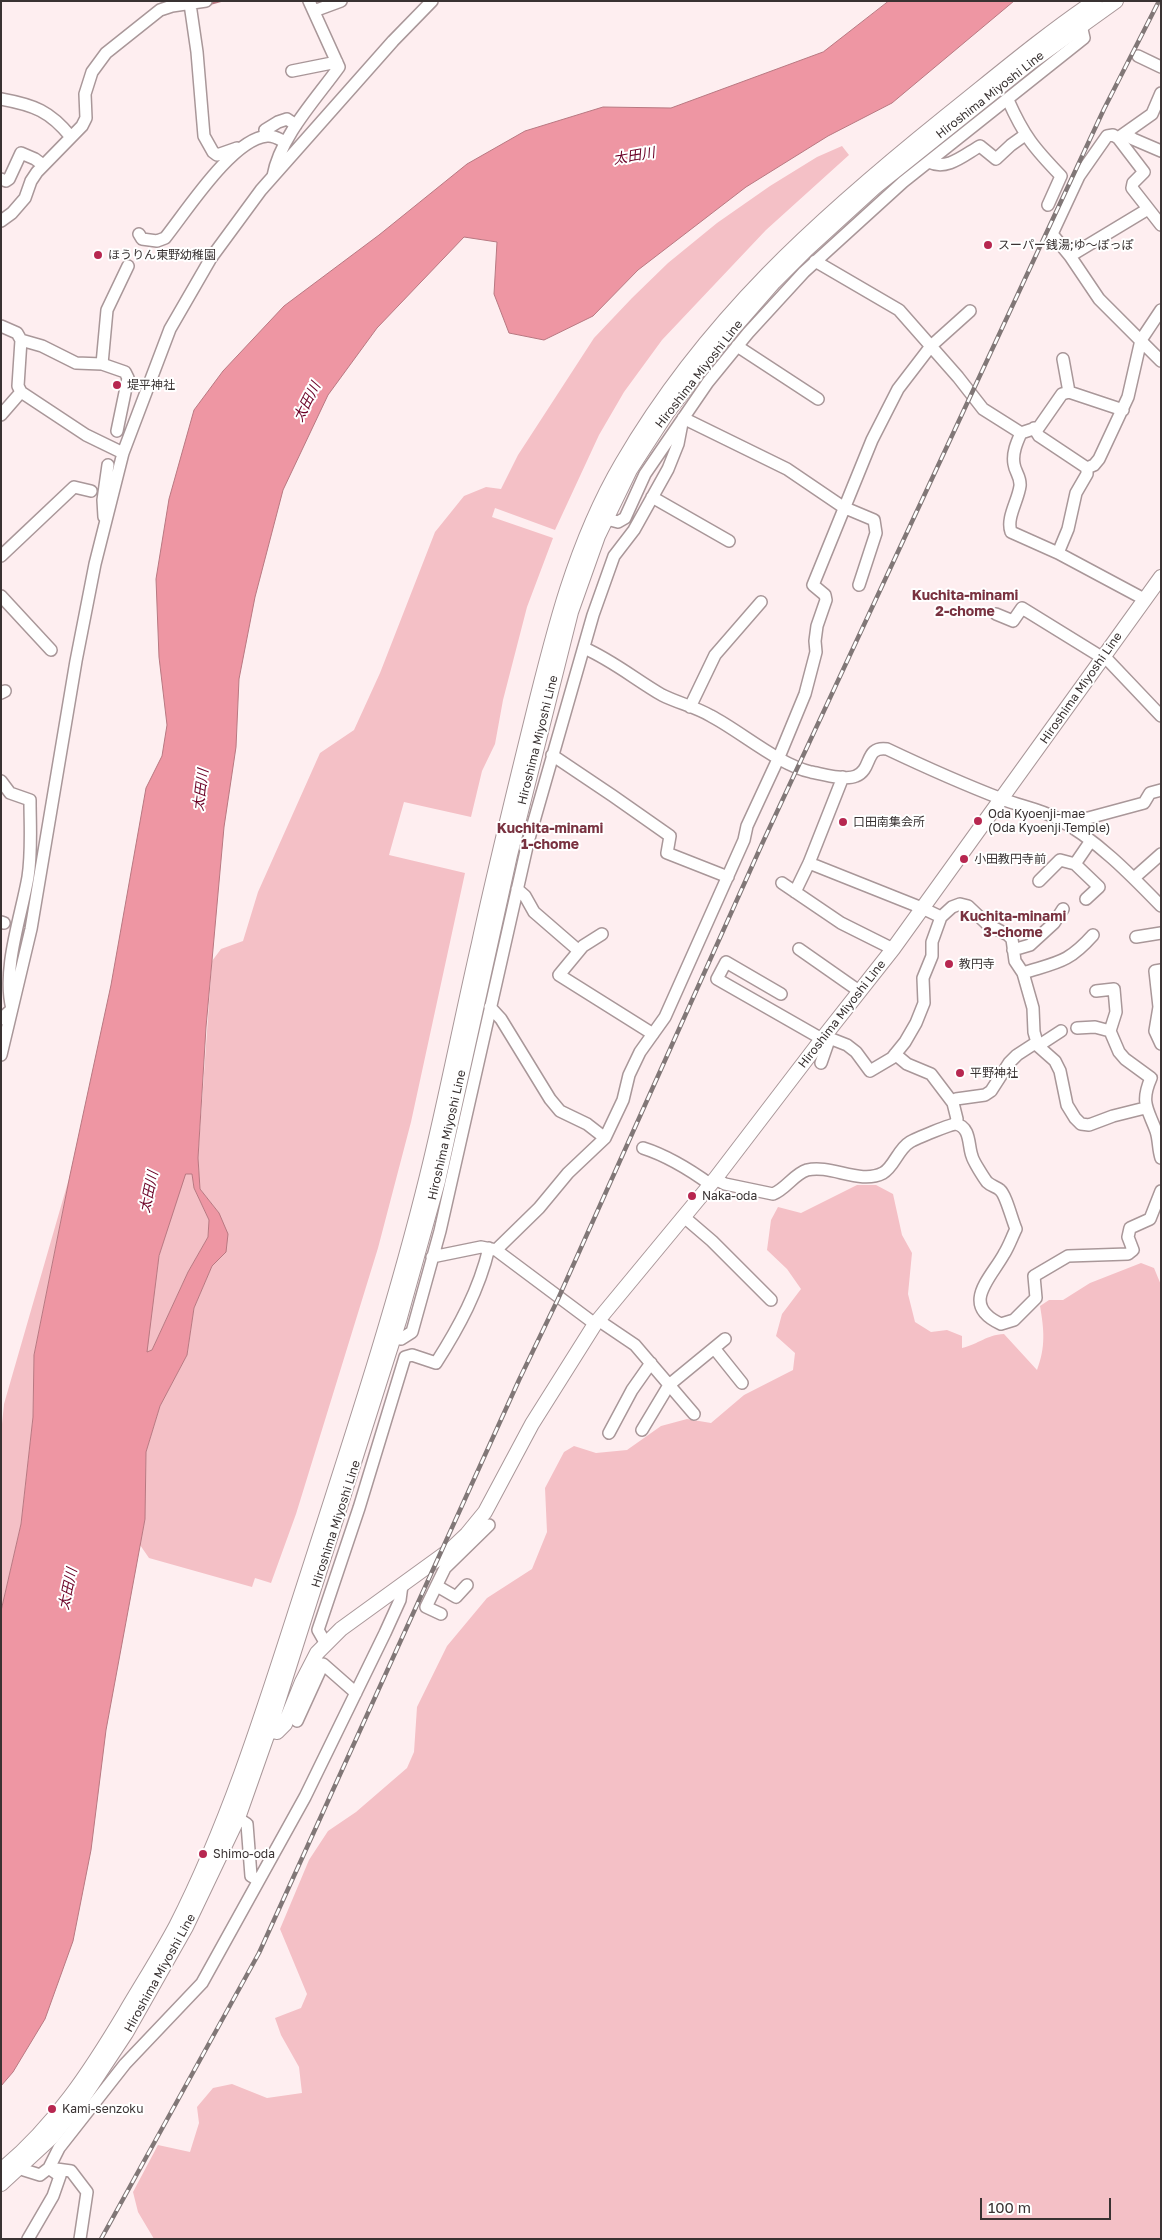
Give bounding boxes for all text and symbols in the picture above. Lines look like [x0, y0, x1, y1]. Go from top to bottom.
street label: Hiroshima Miyoshi Line [933, 48, 1047, 142]
water label: 太田川 [612, 144, 656, 168]
place label: スーパー銭湯;ゆ～ぽっぽ [998, 238, 1134, 252]
marker: スーパー銭湯;ゆ～ぽっぽ [982, 239, 994, 251]
place label: ほうりん東野幼稚園 [108, 248, 216, 262]
marker: ほうりん東野幼稚園 [92, 249, 104, 261]
street label: Hiroshima Miyoshi Line [652, 317, 746, 431]
place label: 堤平神社 [127, 378, 175, 392]
marker: 堤平神社 [111, 379, 123, 391]
water label: 太田川 [290, 379, 324, 425]
district label: Kuchita-minami 2-chome [912, 588, 1018, 620]
street label: Hiroshima Miyoshi Line [1037, 629, 1125, 747]
street label: Hiroshima Miyoshi Line [515, 674, 561, 806]
water label: 太田川 [190, 768, 212, 812]
place label: Oda Kyoenji-mae (Oda Kyoenji Temple) [988, 807, 1110, 835]
place label: 口田南集会所 [853, 815, 925, 829]
marker: Oda Kyoenji-mae (Oda Kyoenji Temple) [972, 815, 984, 827]
marker: 口田南集会所 [837, 816, 849, 828]
district label: Kuchita-minami 1-chome [497, 821, 603, 854]
place label: 小田教円寺前 [974, 852, 1046, 866]
marker: 小田教円寺前 [958, 853, 970, 865]
district label: Kuchita-minami 3-chome [960, 909, 1066, 942]
street label: Hiroshima Miyoshi Line [795, 957, 889, 1071]
place label: 教円寺 [959, 957, 995, 971]
marker: 教円寺 [943, 958, 955, 970]
place label: 平野神社 [970, 1066, 1018, 1080]
marker: 平野神社 [954, 1067, 966, 1079]
street label: Hiroshima Miyoshi Line [425, 1069, 469, 1201]
water label: 太田川 [136, 1170, 162, 1214]
place label: Naka-oda [702, 1189, 757, 1203]
marker: Naka-oda [686, 1190, 698, 1202]
street label: Hiroshima Miyoshi Line [309, 1459, 363, 1589]
water label: 太田川 [55, 1567, 81, 1611]
place label: Shimo-oda [213, 1847, 275, 1861]
marker: Shimo-oda [197, 1848, 209, 1860]
street label: Hiroshima Miyoshi Line [121, 1911, 199, 2035]
place label: Kami-senzoku [62, 2102, 143, 2116]
marker: Kami-senzoku [46, 2103, 58, 2115]
scale bar [982, 2188, 1113, 2220]
text: 100 m [988, 2198, 1031, 2216]

